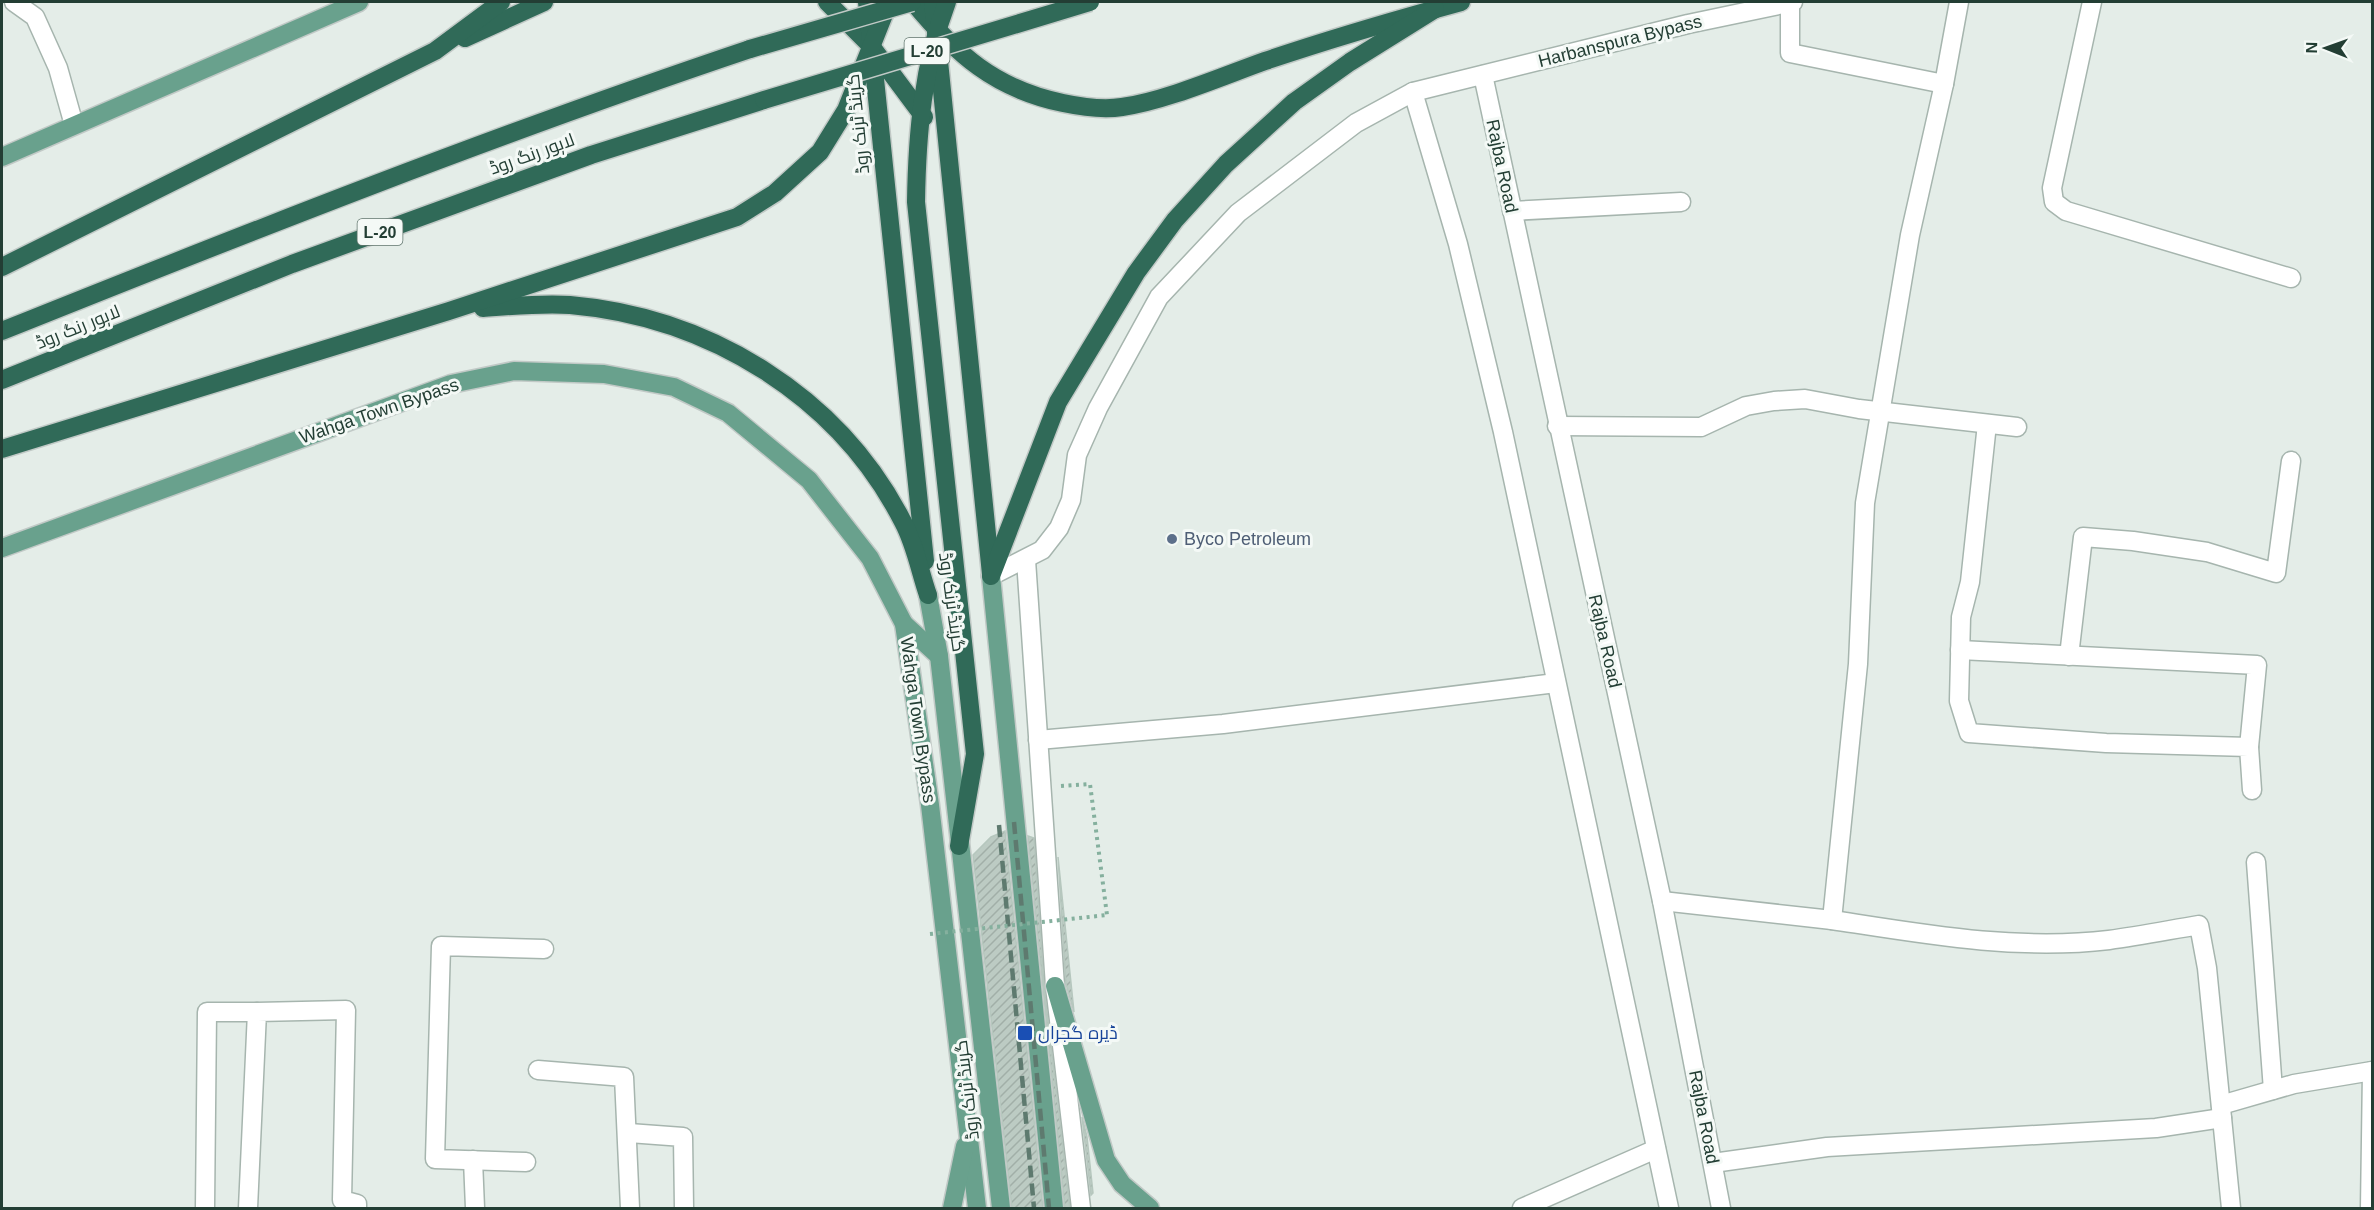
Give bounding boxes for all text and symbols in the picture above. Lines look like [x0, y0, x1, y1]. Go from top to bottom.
street label: Harbanspura Bypass [1536, 11, 1704, 71]
north arrow [2296, 18, 2356, 78]
road number: L-20 [904, 38, 950, 64]
text: N [2303, 42, 2320, 54]
street label: گرینڈ ٹرنک روڈ [843, 73, 874, 175]
street label: Rajba Road [1482, 117, 1522, 215]
street label: لاہور رنگ روڈ [487, 129, 578, 181]
road number: L-20 [358, 219, 403, 245]
street label: لاہور رنگ روڈ [33, 301, 124, 355]
street label: Wahga Town Bypass [297, 374, 461, 448]
place label: Byco Petroleum [1184, 529, 1311, 549]
marker: Byco Petroleum [1165, 532, 1179, 546]
street label: گرینڈ ٹرنک روڈ [934, 551, 969, 653]
street label: Rajba Road [1585, 592, 1625, 690]
street label: Wahga Town Bypass [896, 636, 940, 804]
place label: ڈیرہ گجراں [1038, 1023, 1118, 1044]
marker: ڈیرہ گجراں [1016, 1024, 1034, 1042]
street label: گرینڈ ٹرنک روڈ [951, 1039, 984, 1141]
street label: Rajba Road [1685, 1068, 1723, 1166]

